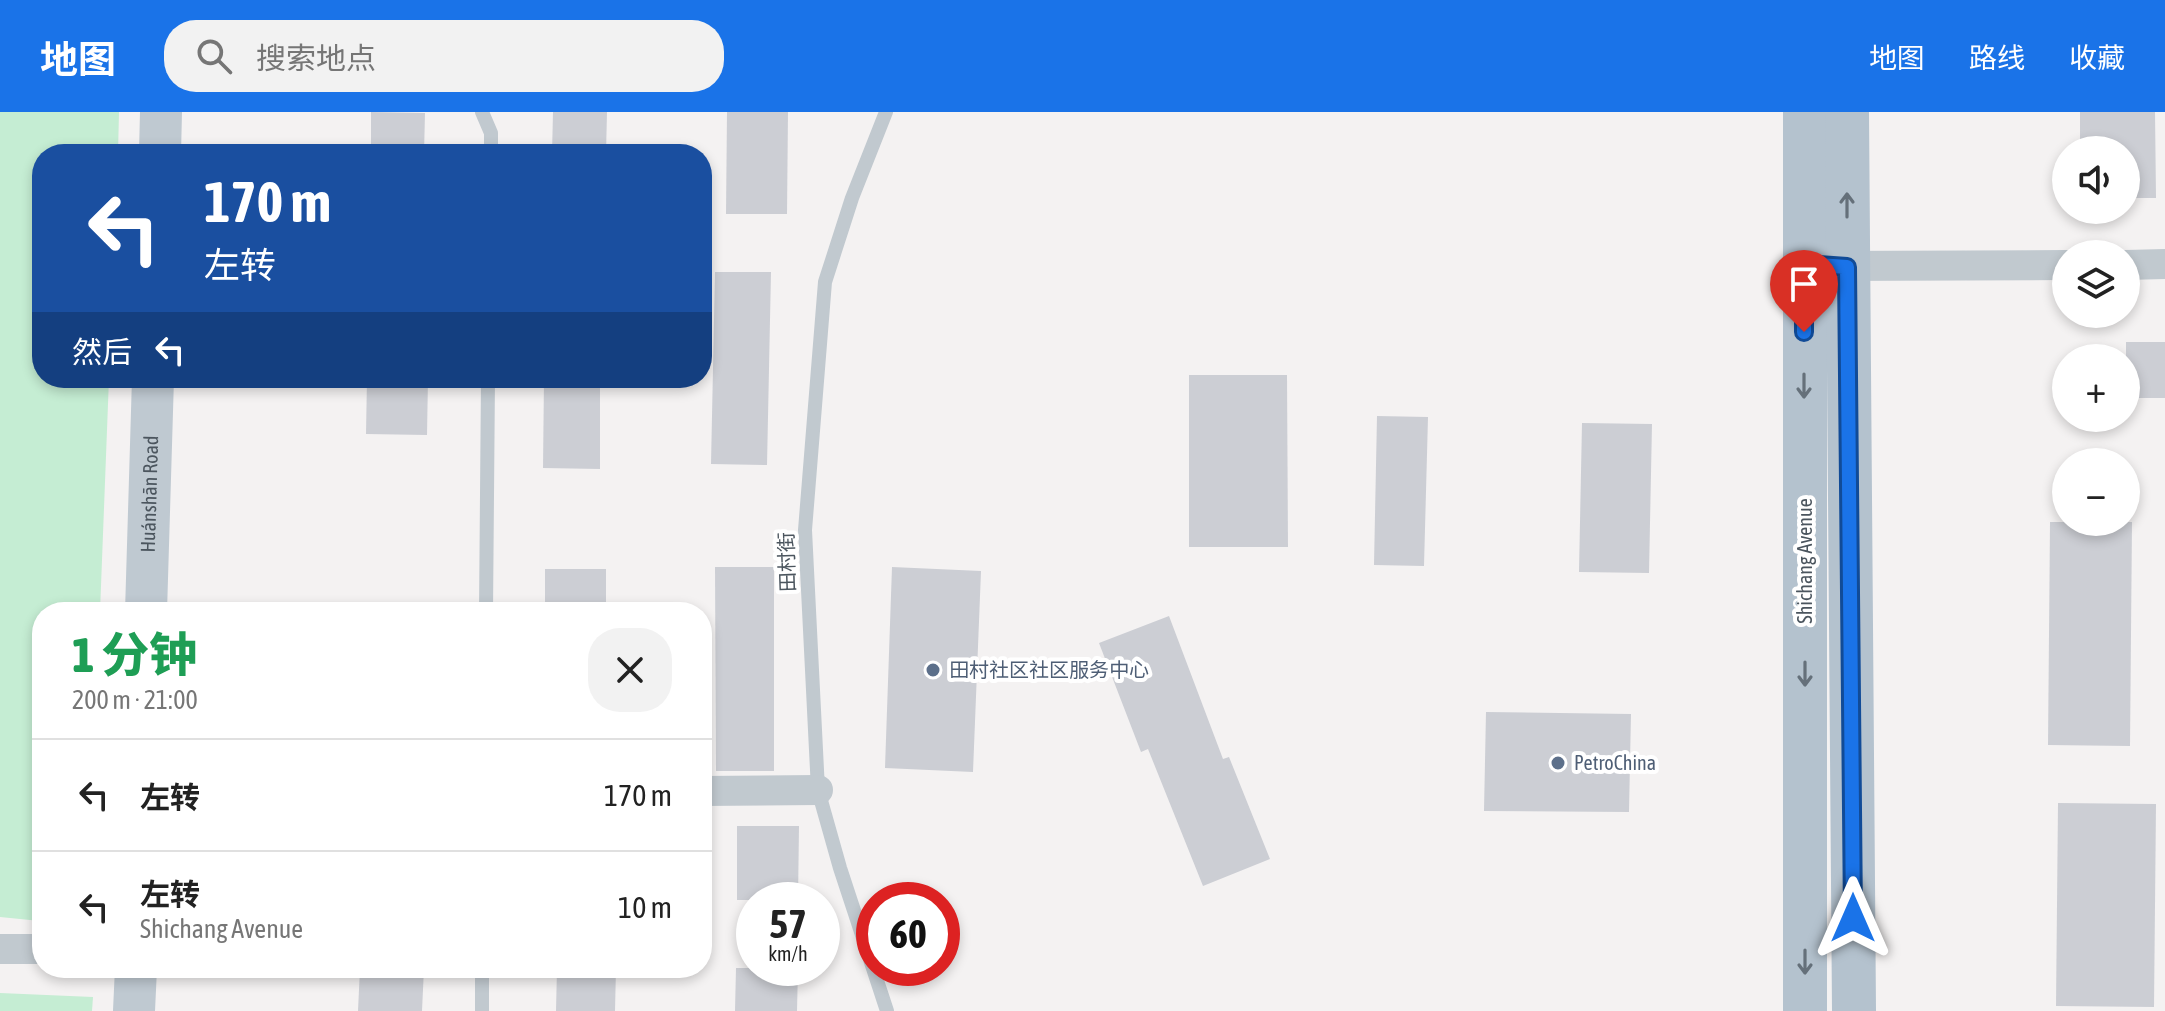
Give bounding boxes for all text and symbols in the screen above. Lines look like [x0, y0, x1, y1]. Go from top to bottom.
search box [164, 20, 724, 92]
icon: search [192, 34, 236, 78]
text: 地图 [40, 38, 116, 81]
text: 搜索地点 [256, 41, 376, 75]
text: 地图 [1869, 42, 1925, 74]
text: 路线 [1969, 42, 2025, 74]
text: 收藏 [2069, 42, 2125, 74]
map controls [2052, 136, 2140, 536]
button: sound [2052, 136, 2140, 224]
text: 170 m [204, 170, 331, 234]
icon: left [72, 176, 176, 280]
one-way arrow [1839, 192, 1855, 219]
button: layers [2052, 240, 2140, 328]
text: 左转 [204, 244, 276, 286]
pin [1770, 250, 1838, 332]
icon: arrive [1782, 262, 1826, 306]
icon: left [148, 328, 192, 372]
text: 然后 [72, 335, 132, 369]
button: + [2052, 344, 2140, 432]
one-way arrow [1796, 372, 1812, 399]
street label: Huánshān Road [136, 435, 162, 553]
button: − [2052, 448, 2140, 536]
street label: Shichang Avenue [1793, 498, 1816, 624]
street label: 田村街 [774, 532, 799, 592]
text: 1 分钟 [72, 627, 197, 682]
button: close [588, 628, 672, 712]
place label: 田村社区社区服务中心 [949, 658, 1149, 681]
one-way arrow [1797, 660, 1813, 687]
marker: 田村社区社区服务中心 [924, 661, 942, 679]
text: 200 m · 21:00 [72, 685, 198, 715]
place label: PetroChina [1574, 751, 1656, 774]
marker: PetroChina [1549, 754, 1567, 772]
icon: left [72, 773, 116, 817]
text: 170 m [604, 778, 672, 812]
text: 左转 [140, 780, 200, 814]
position arrow [1811, 876, 1895, 960]
text: 左转 [140, 877, 200, 911]
speed limit sign: 60 [856, 882, 960, 986]
icon: left [72, 885, 116, 929]
text: 10 m [618, 890, 672, 924]
text: 57 [769, 901, 807, 946]
text: Shichang Avenue [140, 914, 303, 944]
text: km/h [768, 942, 808, 965]
one-way arrow [1797, 948, 1813, 975]

